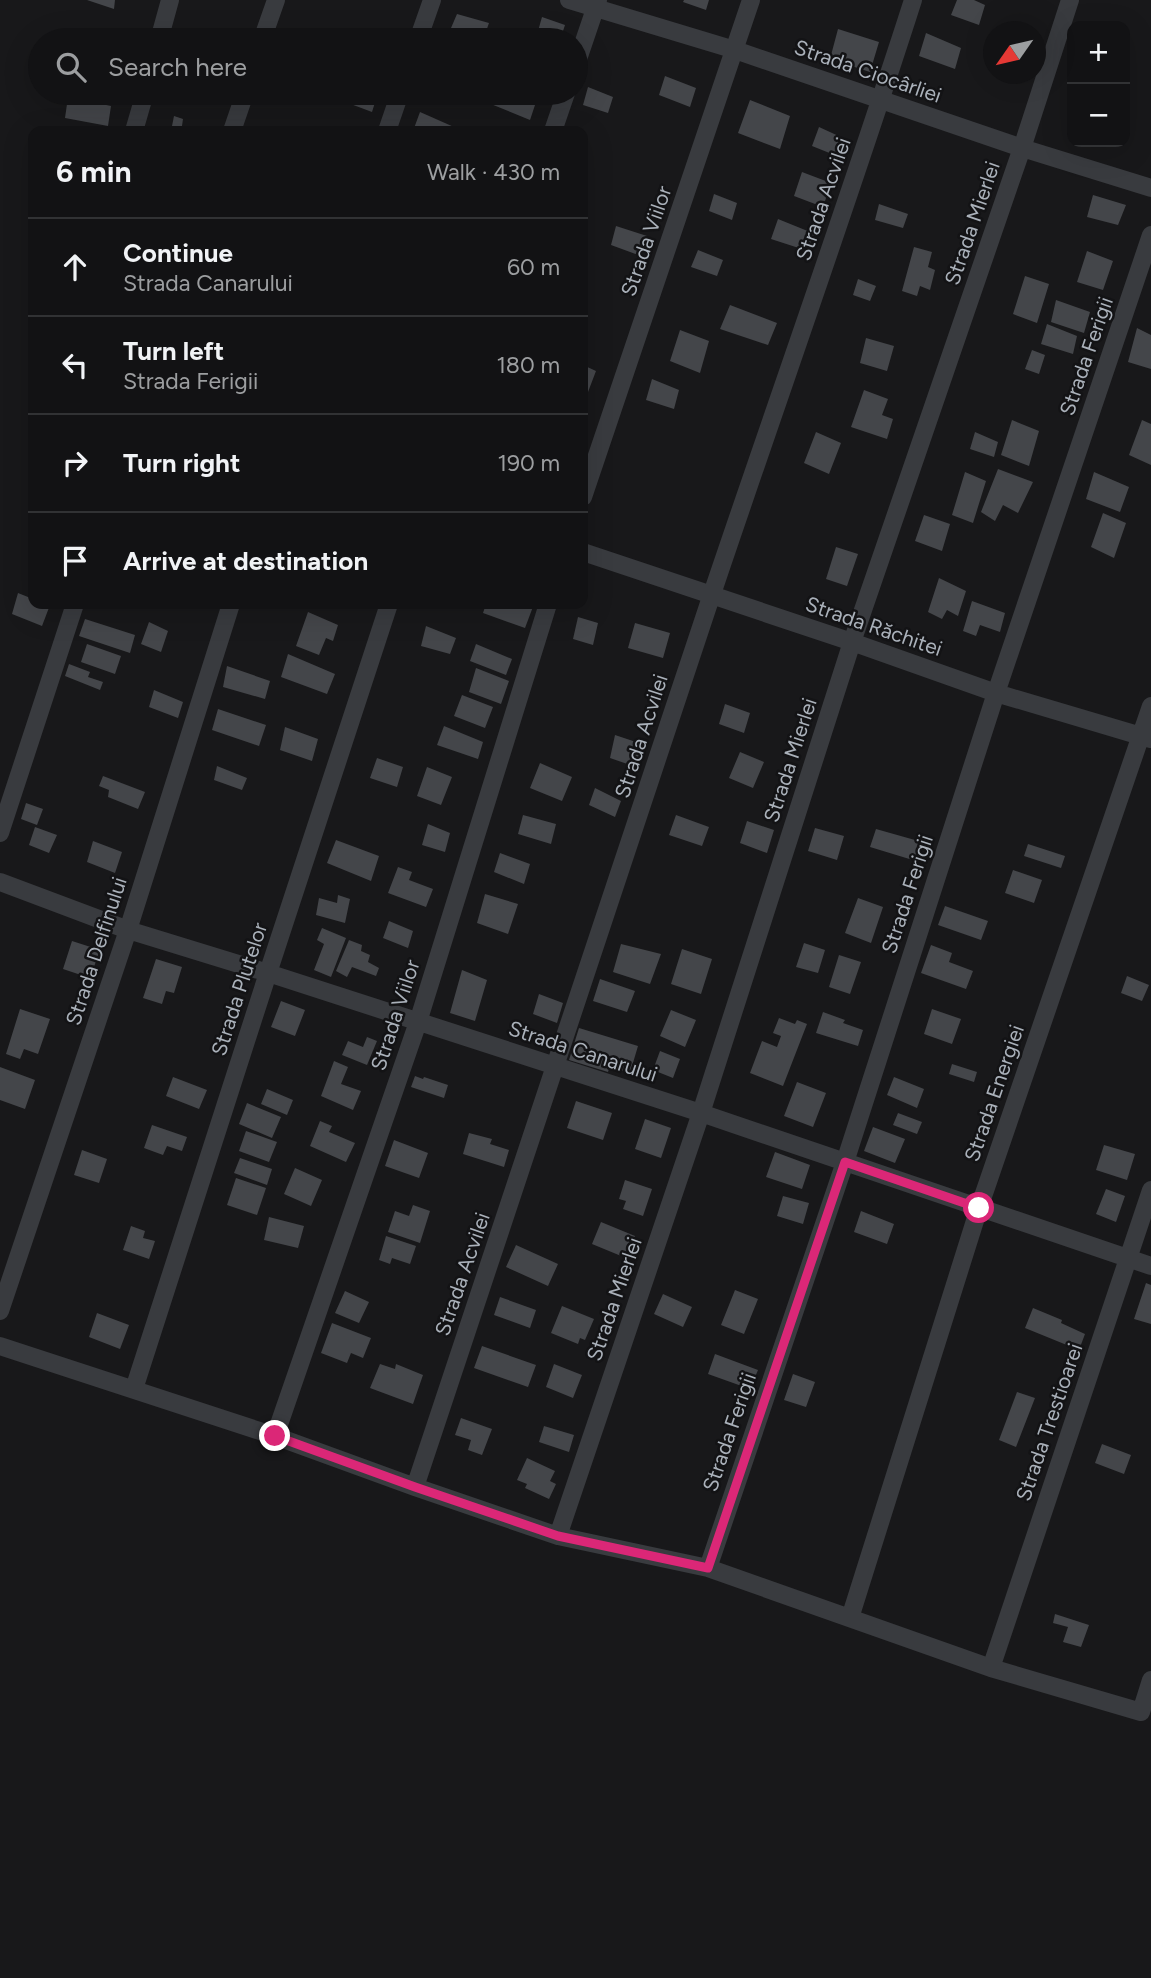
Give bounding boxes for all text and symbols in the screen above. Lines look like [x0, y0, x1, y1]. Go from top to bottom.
north arrow [983, 21, 1046, 84]
map controls [1067, 21, 1130, 147]
button: + [1067, 21, 1130, 84]
search box [28, 28, 588, 105]
street label: Strada Ciocârliei [791, 34, 945, 108]
icon: search [52, 48, 90, 86]
text: Search here [108, 51, 247, 83]
button: − [1067, 84, 1130, 147]
street label: Strada Acvilei [790, 134, 856, 264]
text: 6 min [56, 153, 132, 190]
text: Walk · 430 m [427, 158, 560, 186]
street label: Strada Mierlei [939, 158, 1005, 288]
street label: Strada Viilor [615, 183, 677, 299]
text: Continue [123, 237, 233, 269]
icon: ahead [56, 248, 94, 286]
text: 60 m [507, 253, 560, 281]
text: Strada Canarului [123, 269, 293, 297]
street label: Strada Ferigii [1054, 293, 1118, 419]
text: Turn left [123, 335, 224, 367]
icon: left [56, 346, 94, 384]
text: 180 m [496, 351, 560, 379]
text: Strada Ferigii [123, 367, 258, 395]
icon: right [56, 444, 94, 482]
text: Turn right [123, 447, 240, 479]
text: 190 m [497, 449, 560, 477]
icon: arrive [56, 542, 94, 580]
text: Arrive at destination [123, 545, 368, 577]
street label: Strada Răchitei [802, 591, 946, 661]
street label: Strada Acvilei [609, 671, 673, 801]
street label: Strada Mierlei [758, 695, 822, 825]
street label: Strada Ferigii [876, 831, 938, 957]
street label: Strada Delfinului [60, 874, 132, 1028]
street label: Strada Plutelor [206, 919, 272, 1059]
street label: Strada Viilor [365, 956, 425, 1074]
street label: Strada Canarului [505, 1015, 661, 1087]
street label: Strada Energiei [959, 1021, 1029, 1165]
route start [963, 1192, 994, 1223]
street label: Strada Acvilei [429, 1209, 495, 1339]
street label: Strada Mierlei [581, 1234, 647, 1364]
street label: Strada Trestioarei [1010, 1340, 1088, 1504]
street label: Strada Ferigii [697, 1369, 761, 1495]
route end [259, 1420, 290, 1451]

